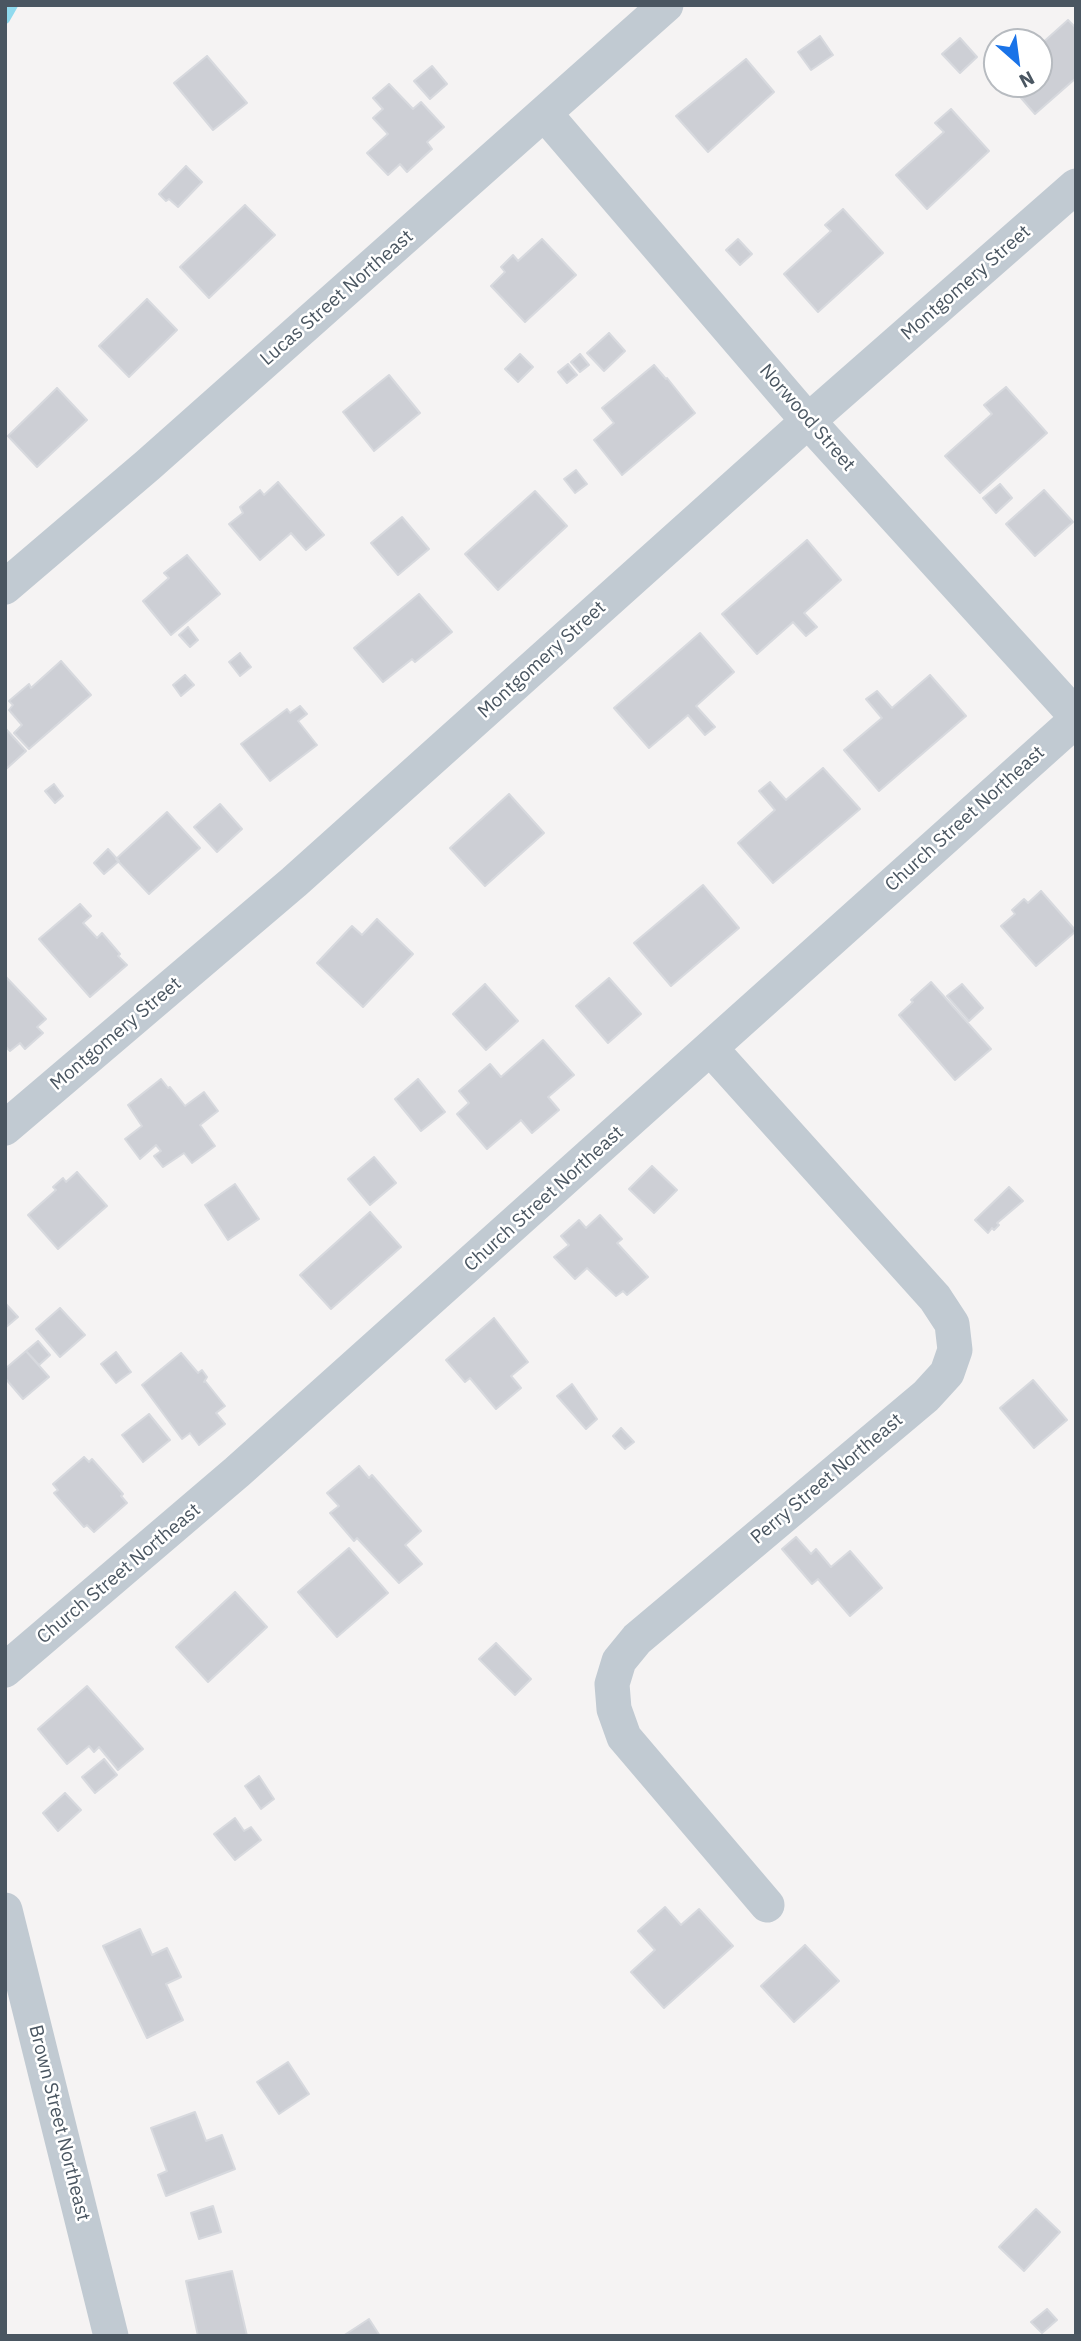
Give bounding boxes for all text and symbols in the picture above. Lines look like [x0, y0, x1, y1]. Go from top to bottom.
north arrow [983, 28, 1053, 98]
text: N [1015, 66, 1039, 94]
street label: Montgomery Street [897, 221, 1035, 345]
street label: Lucas Street Northeast [256, 225, 418, 371]
street label: Norwood Street [754, 360, 860, 476]
street label: Montgomery Street [473, 597, 611, 723]
street label: Church Street Northeast [881, 741, 1049, 897]
street label: Montgomery Street [46, 973, 186, 1095]
street label: Church Street Northeast [460, 1121, 628, 1277]
street label: Perry Street Northeast [746, 1409, 908, 1549]
street label: Church Street Northeast [33, 1499, 205, 1649]
street label: Brown Street Northeast [24, 2023, 94, 2223]

